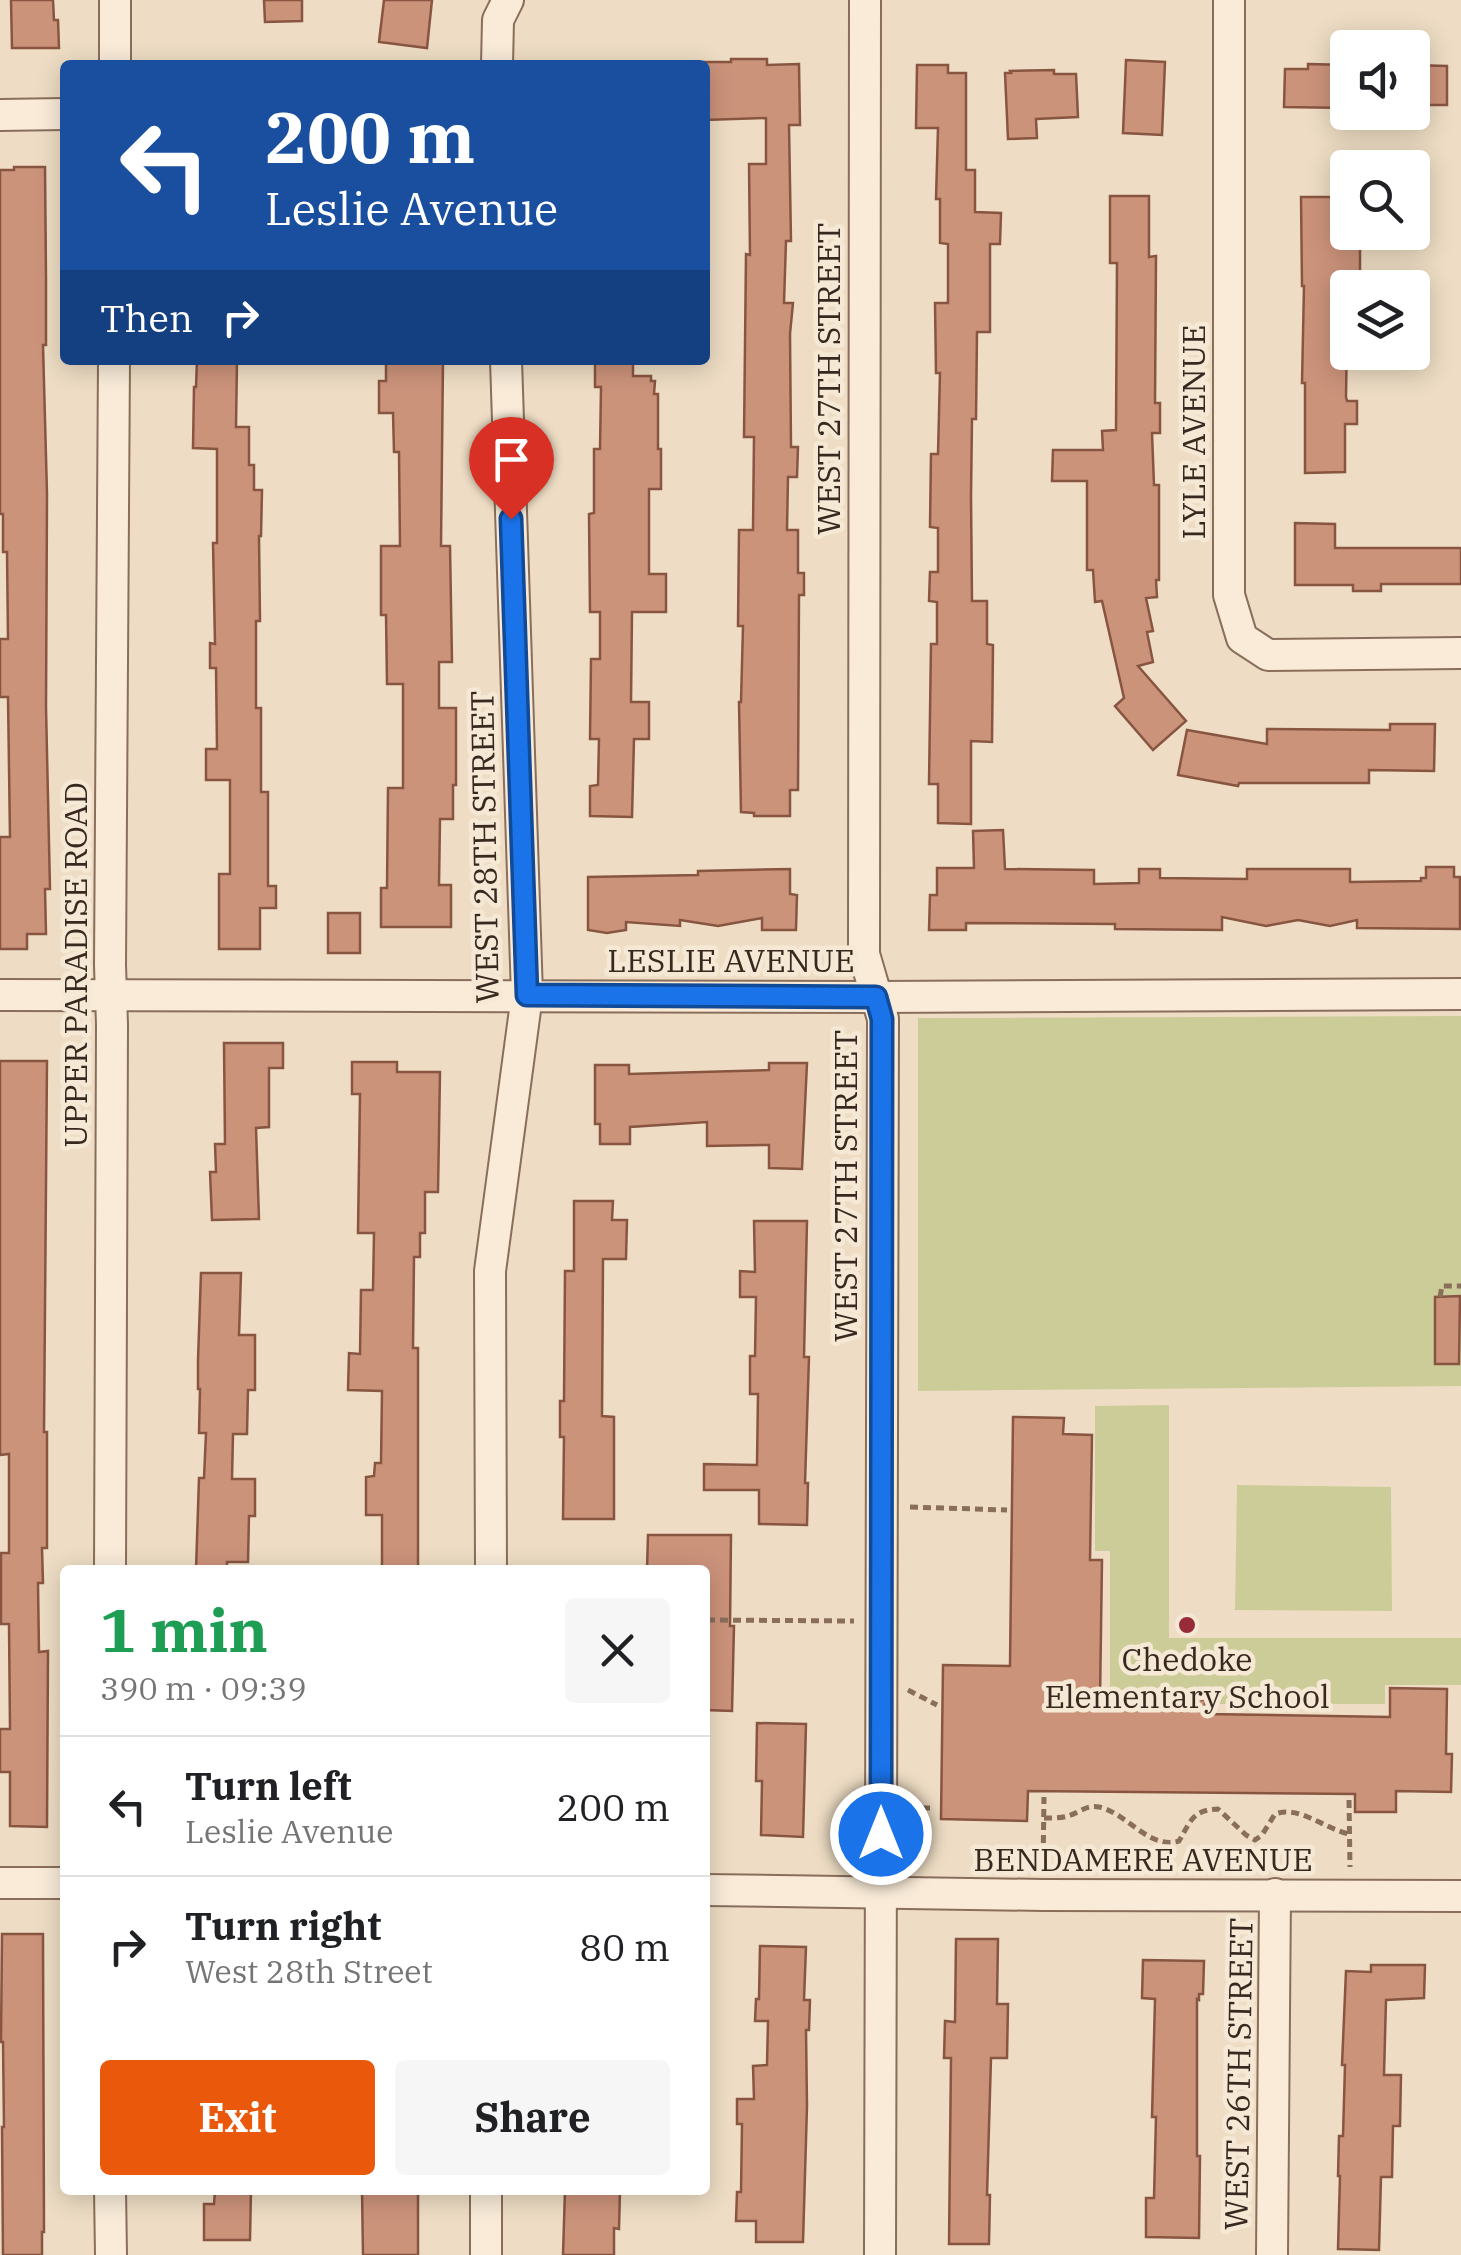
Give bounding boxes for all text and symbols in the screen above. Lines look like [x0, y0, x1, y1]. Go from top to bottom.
map controls [1330, 30, 1430, 370]
button: sound [1330, 30, 1430, 130]
text: 200 m [265, 91, 475, 182]
icon: left [100, 100, 230, 230]
button: search [1330, 150, 1430, 250]
text: Leslie Avenue [265, 179, 558, 237]
street label: WEST 27TH STREET [807, 223, 849, 535]
button: layers [1330, 270, 1430, 370]
icon: right [213, 290, 268, 345]
text: Then [100, 293, 193, 342]
street label: LYLE AVENUE [1172, 325, 1214, 539]
pin [469, 417, 554, 520]
icon: arrive [484, 432, 539, 487]
street label: WEST 28TH STREET [460, 690, 508, 1004]
street label: UPPER PARADISE ROAD [54, 782, 96, 1148]
street label: LESLIE AVENUE [607, 939, 855, 981]
street label: WEST 27TH STREET [824, 1030, 866, 1342]
text: 1 min [100, 1590, 268, 1669]
button: close [565, 1598, 670, 1703]
marker: Chedoke Elementary School [1176, 1614, 1198, 1636]
place label: Chedoke Elementary School [1044, 1638, 1330, 1717]
text: 390 m · 09:39 [100, 1667, 307, 1709]
text: Turn left [185, 1761, 352, 1810]
icon: left [100, 1779, 155, 1834]
text: 200 m [557, 1782, 670, 1831]
position arrow [829, 1782, 933, 1886]
text: Leslie Avenue [185, 1810, 394, 1852]
street label: BENDAMERE AVENUE [973, 1838, 1313, 1880]
text: Turn right [185, 1901, 381, 1950]
street label: WEST 26TH STREET [1214, 1917, 1262, 2231]
icon: right [100, 1919, 155, 1974]
text: 80 m [579, 1922, 670, 1971]
text: West 28th Street [185, 1950, 433, 1992]
button: Exit [100, 2060, 375, 2175]
button: Share [395, 2060, 670, 2175]

